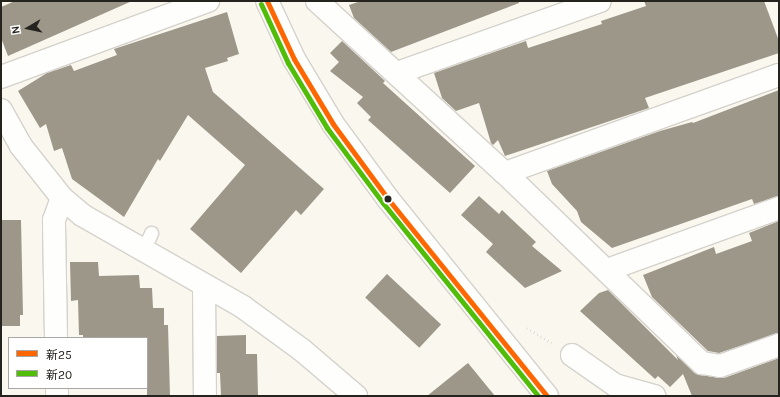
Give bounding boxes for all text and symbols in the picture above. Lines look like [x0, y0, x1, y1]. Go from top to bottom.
north arrow [8, 8, 48, 48]
text: N [9, 25, 23, 35]
unlabelled marker [383, 194, 393, 204]
legend [8, 337, 148, 389]
text: 新25 [46, 348, 72, 362]
text: 新20 [46, 368, 72, 382]

